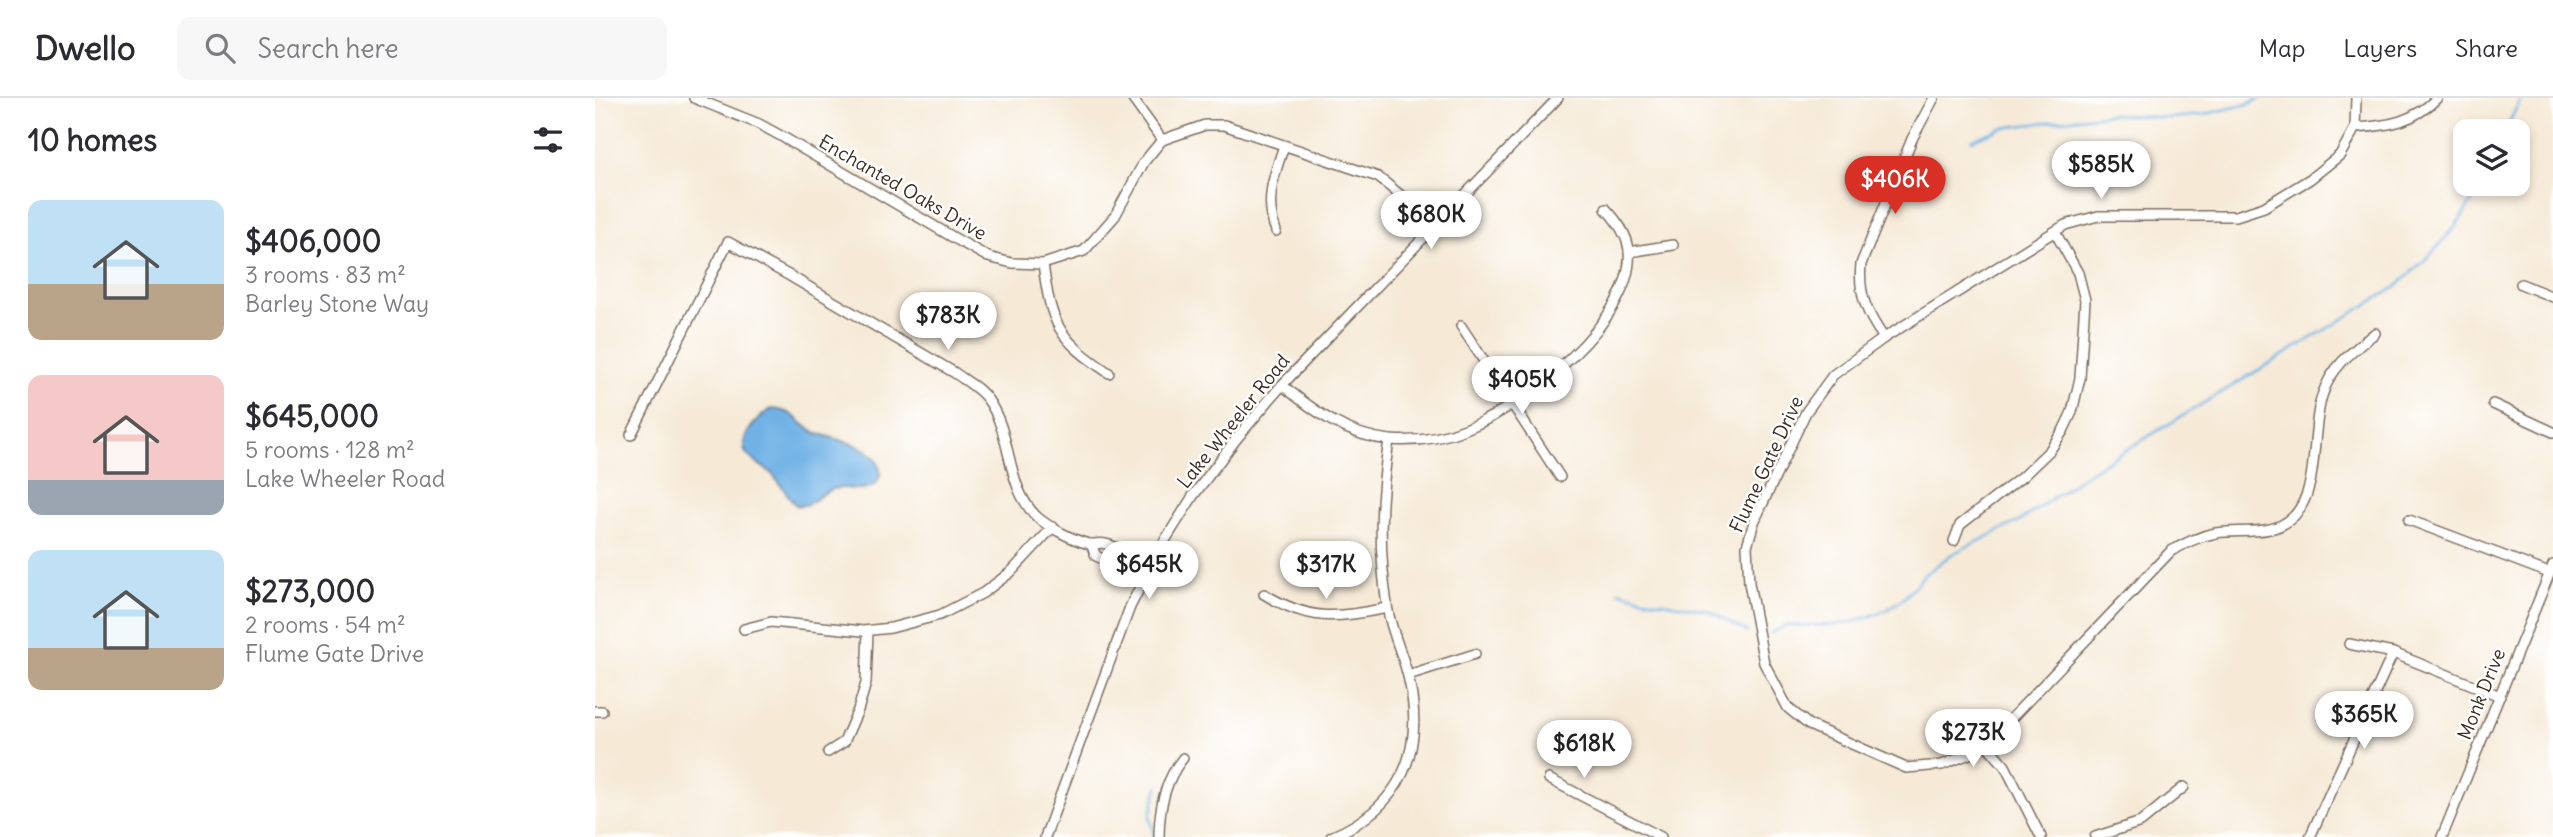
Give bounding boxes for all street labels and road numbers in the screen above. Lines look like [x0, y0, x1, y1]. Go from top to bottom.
street label: Enchanted Oaks Drive [815, 129, 991, 245]
street label: Lake Wheeler Road [1172, 349, 1294, 493]
street label: Flume Gate Drive [1724, 392, 1808, 536]
street label: Monk Drive [2452, 645, 2510, 743]

